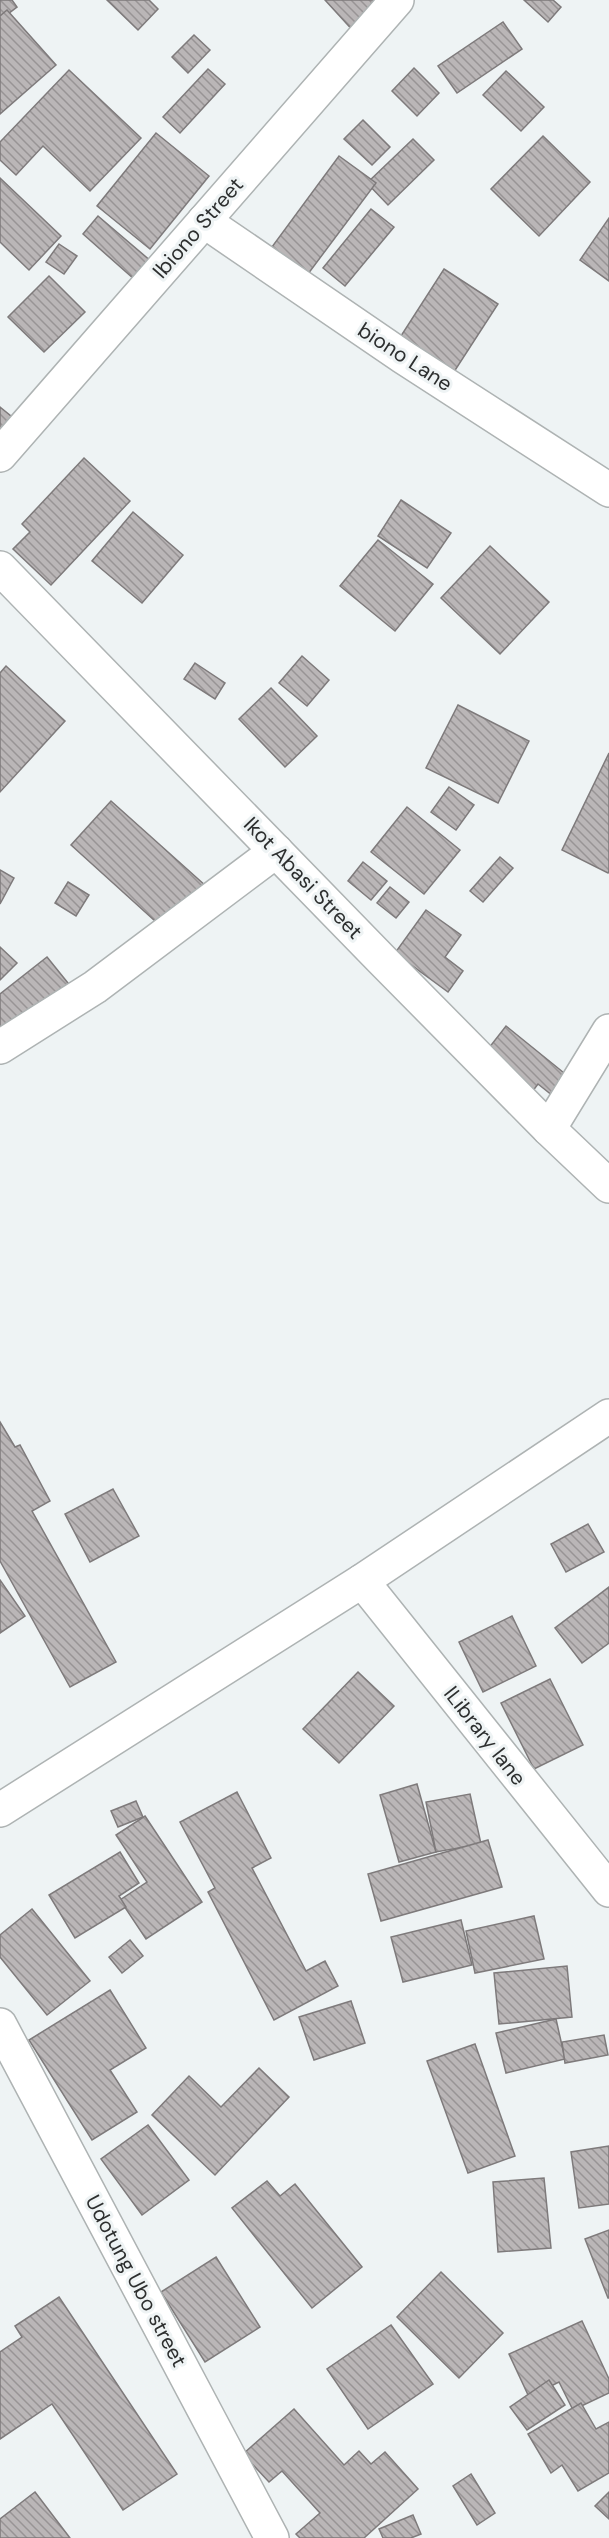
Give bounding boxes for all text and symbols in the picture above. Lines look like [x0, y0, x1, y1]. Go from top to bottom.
street label: Ibiono Street [146, 172, 250, 284]
street label: biono Lane [352, 316, 458, 398]
street label: Ikot Abasi Street [237, 811, 369, 945]
street label: lLibrary lane [438, 1681, 532, 1791]
street label: Udotung Ubo street [79, 2190, 193, 2372]

